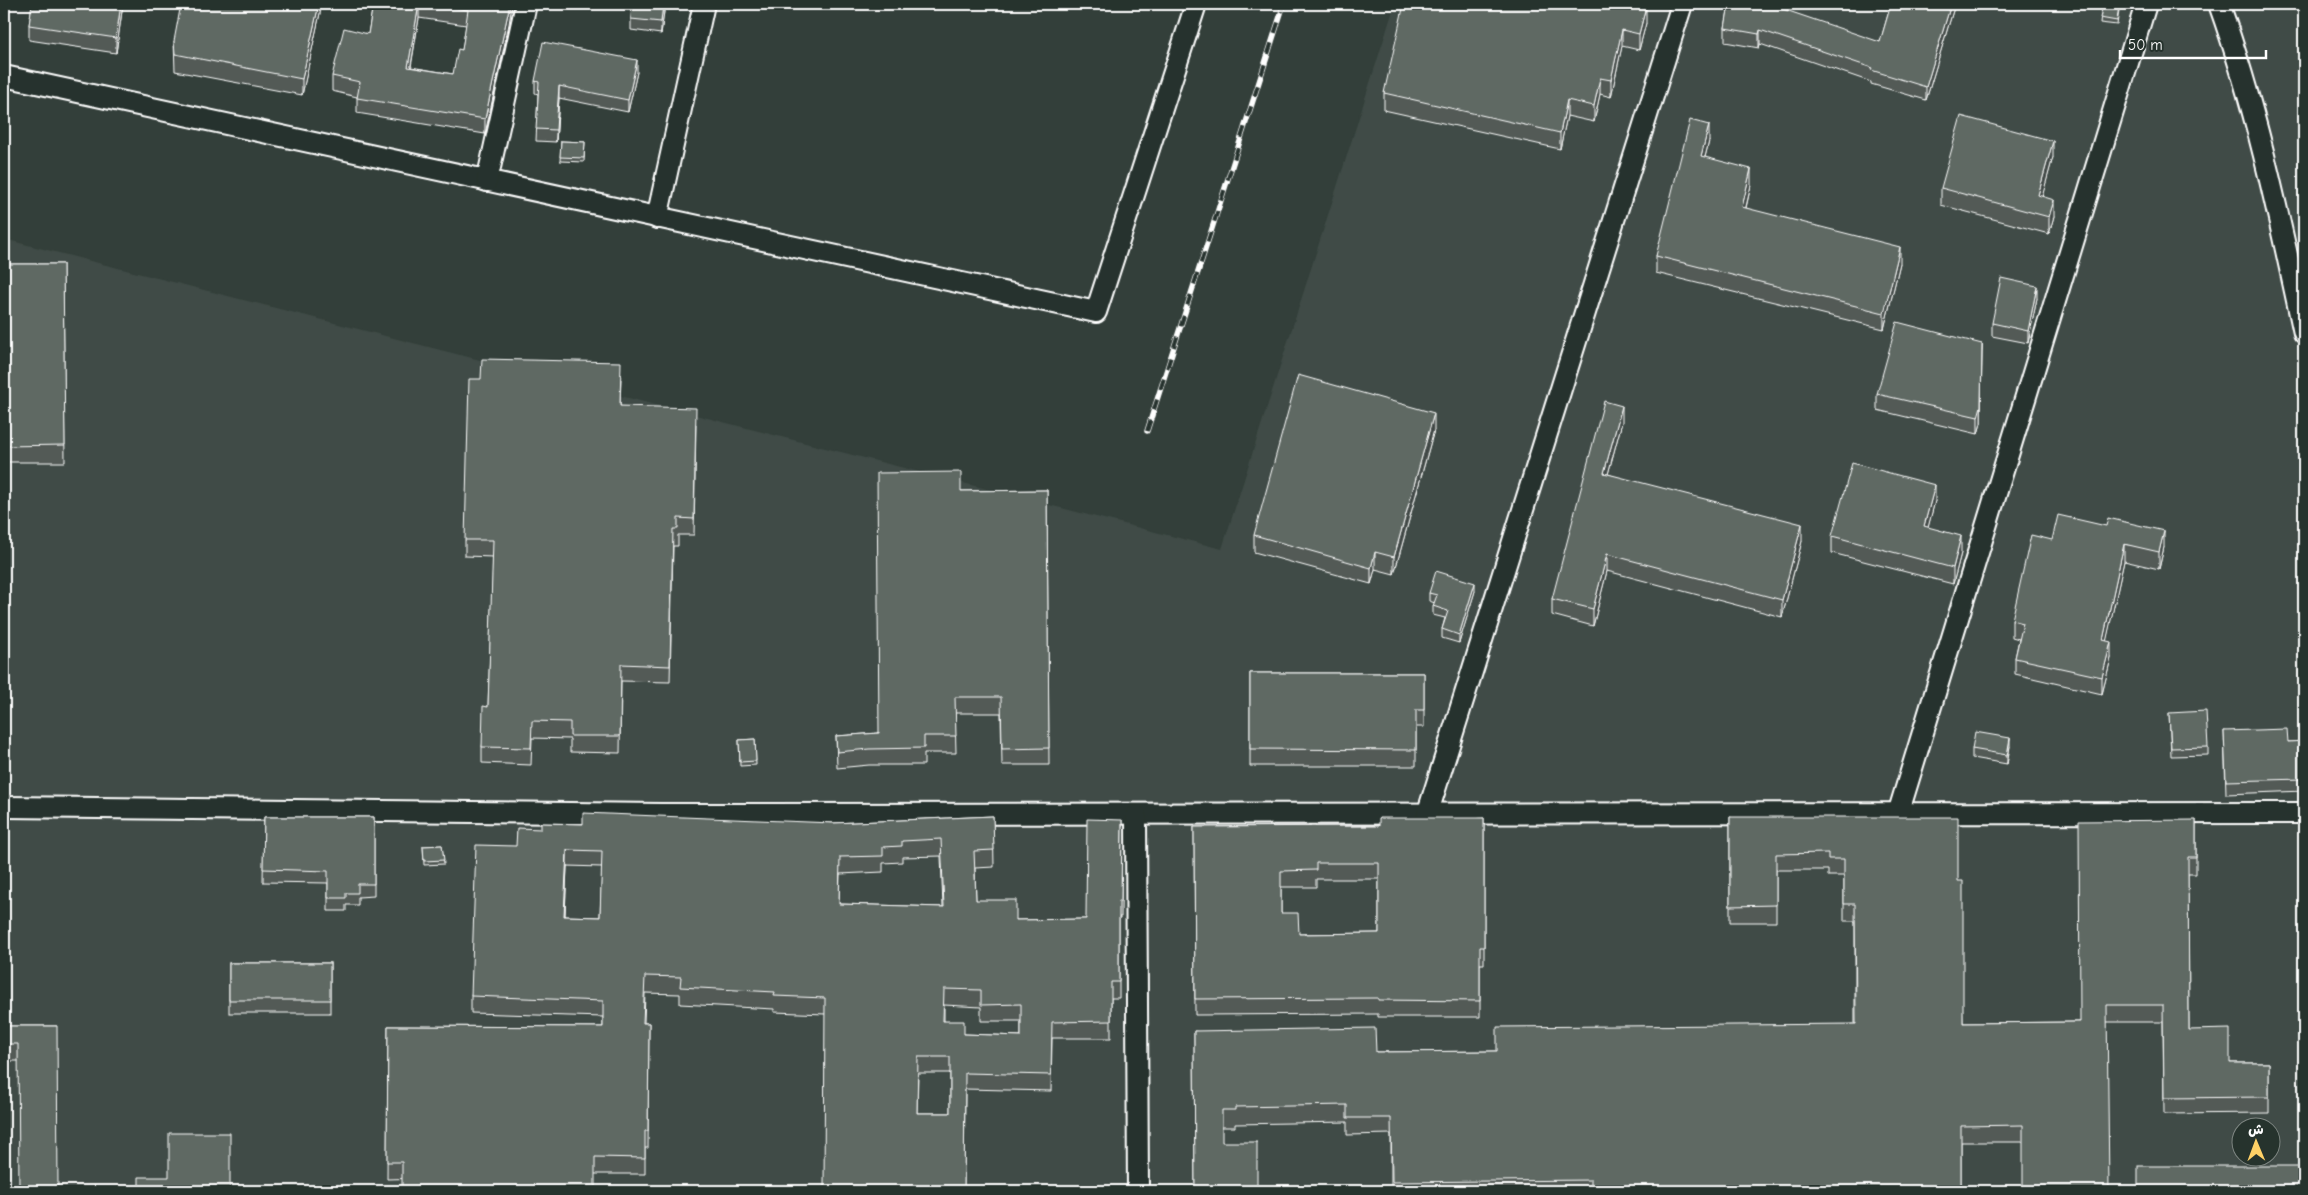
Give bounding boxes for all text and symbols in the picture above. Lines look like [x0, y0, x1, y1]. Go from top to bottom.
scale bar [2120, 28, 2267, 60]
text: 50 m [2128, 36, 2163, 54]
north arrow [2230, 1118, 2280, 1168]
text: ش [2248, 1121, 2264, 1138]

